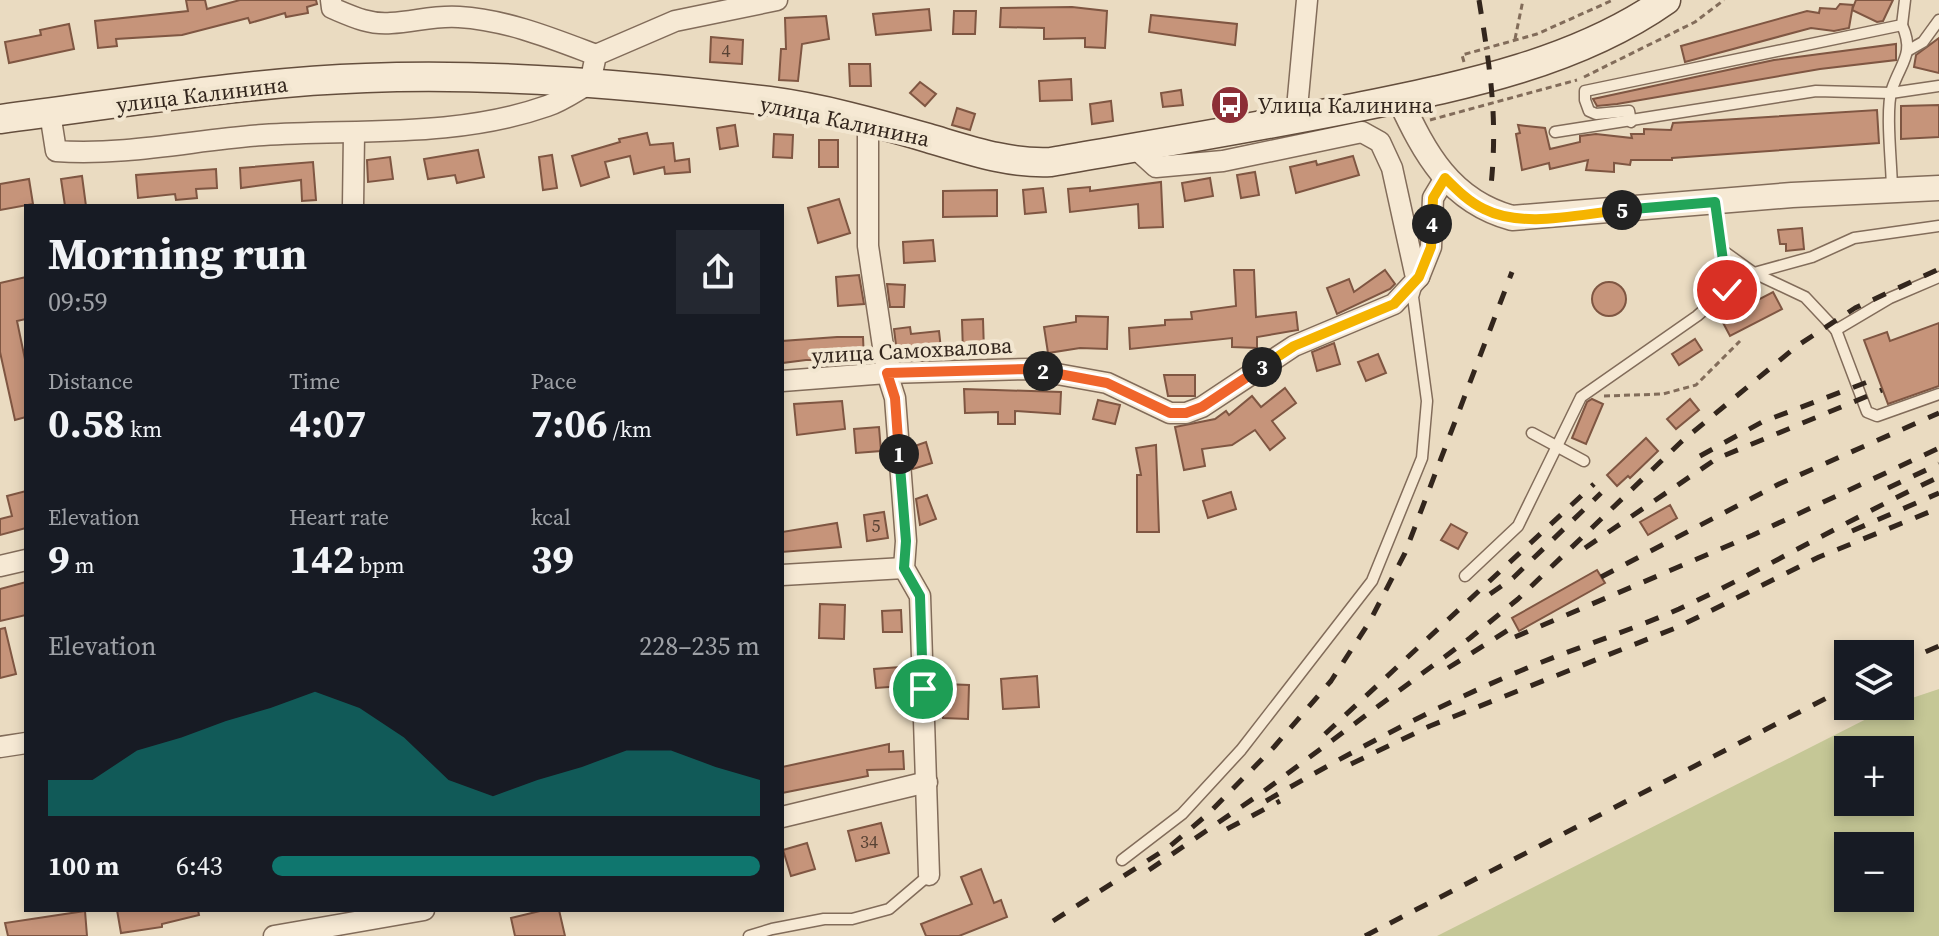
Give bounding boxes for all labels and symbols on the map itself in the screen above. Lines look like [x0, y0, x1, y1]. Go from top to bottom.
house number: 4 [722, 38, 731, 63]
street label: улица Калинина [114, 68, 290, 119]
bus stop icon: Улица Калинина [1209, 84, 1251, 126]
street label: улица Калинина [757, 88, 933, 154]
place label: Улица Калинина [1258, 90, 1434, 120]
pin: 5 [1602, 190, 1642, 230]
pin: 4 [1412, 204, 1452, 244]
pin [1693, 256, 1761, 324]
street label: улица Самохвалова [811, 330, 1014, 370]
pin: 3 [1242, 347, 1282, 387]
pin: 2 [1023, 351, 1063, 391]
pin: 1 [879, 434, 919, 474]
house number: 5 [872, 513, 881, 538]
pin [889, 655, 957, 723]
house number: 34 [860, 829, 878, 854]

